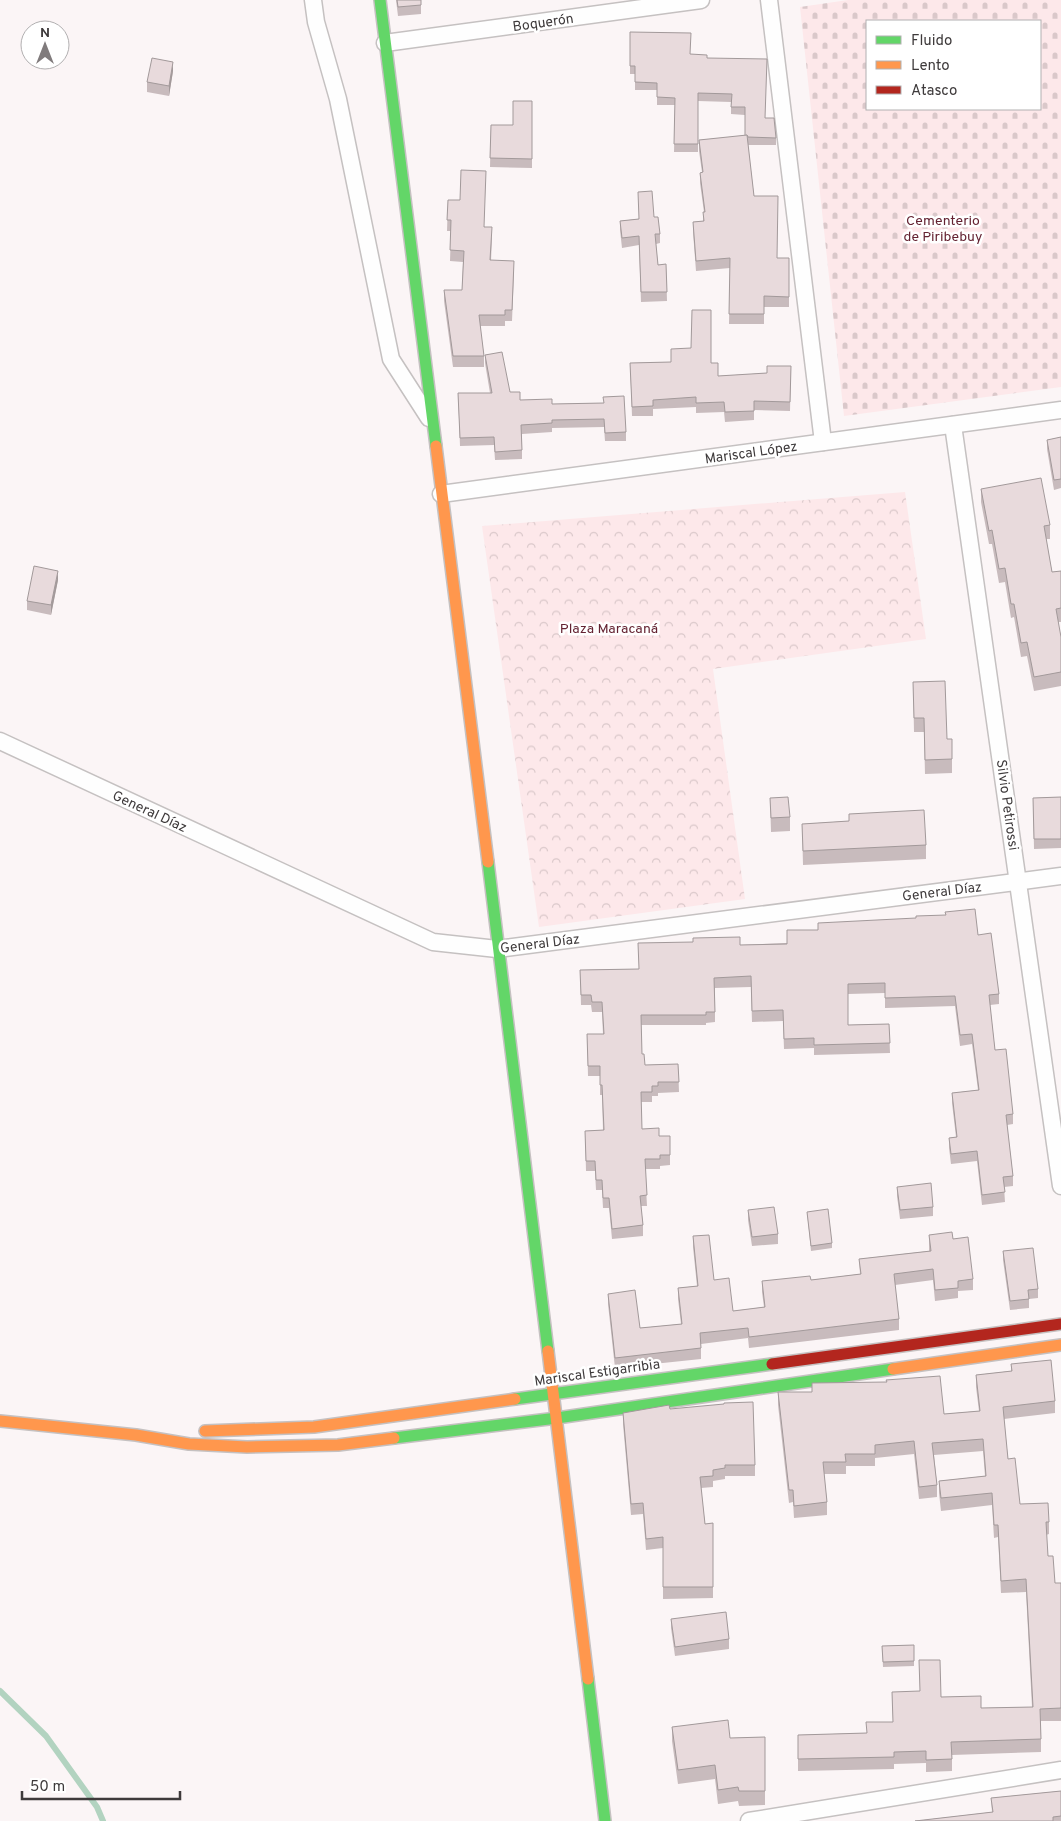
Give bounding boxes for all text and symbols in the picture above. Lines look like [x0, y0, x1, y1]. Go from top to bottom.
street label: Boquerón [512, 11, 575, 36]
north arrow [20, 20, 70, 70]
legend [866, 20, 1041, 110]
text: N [40, 25, 50, 42]
text: Fluido [911, 32, 952, 51]
text: Lento [911, 57, 950, 76]
text: Atasco [911, 82, 957, 101]
park label: Cementerio de Piribebuy [904, 213, 982, 246]
street label: Mariscal López [704, 439, 799, 468]
park label: Plaza Maracaná [560, 621, 658, 638]
street label: Silvio Petirossi [992, 759, 1021, 852]
street label: General Díaz [109, 788, 189, 837]
street label: General Díaz [901, 879, 983, 906]
street label: General Díaz [499, 931, 581, 958]
street label: Mariscal Estigarribia [533, 1356, 661, 1391]
scale bar [22, 1768, 180, 1800]
text: 50 m [30, 1778, 65, 1797]

